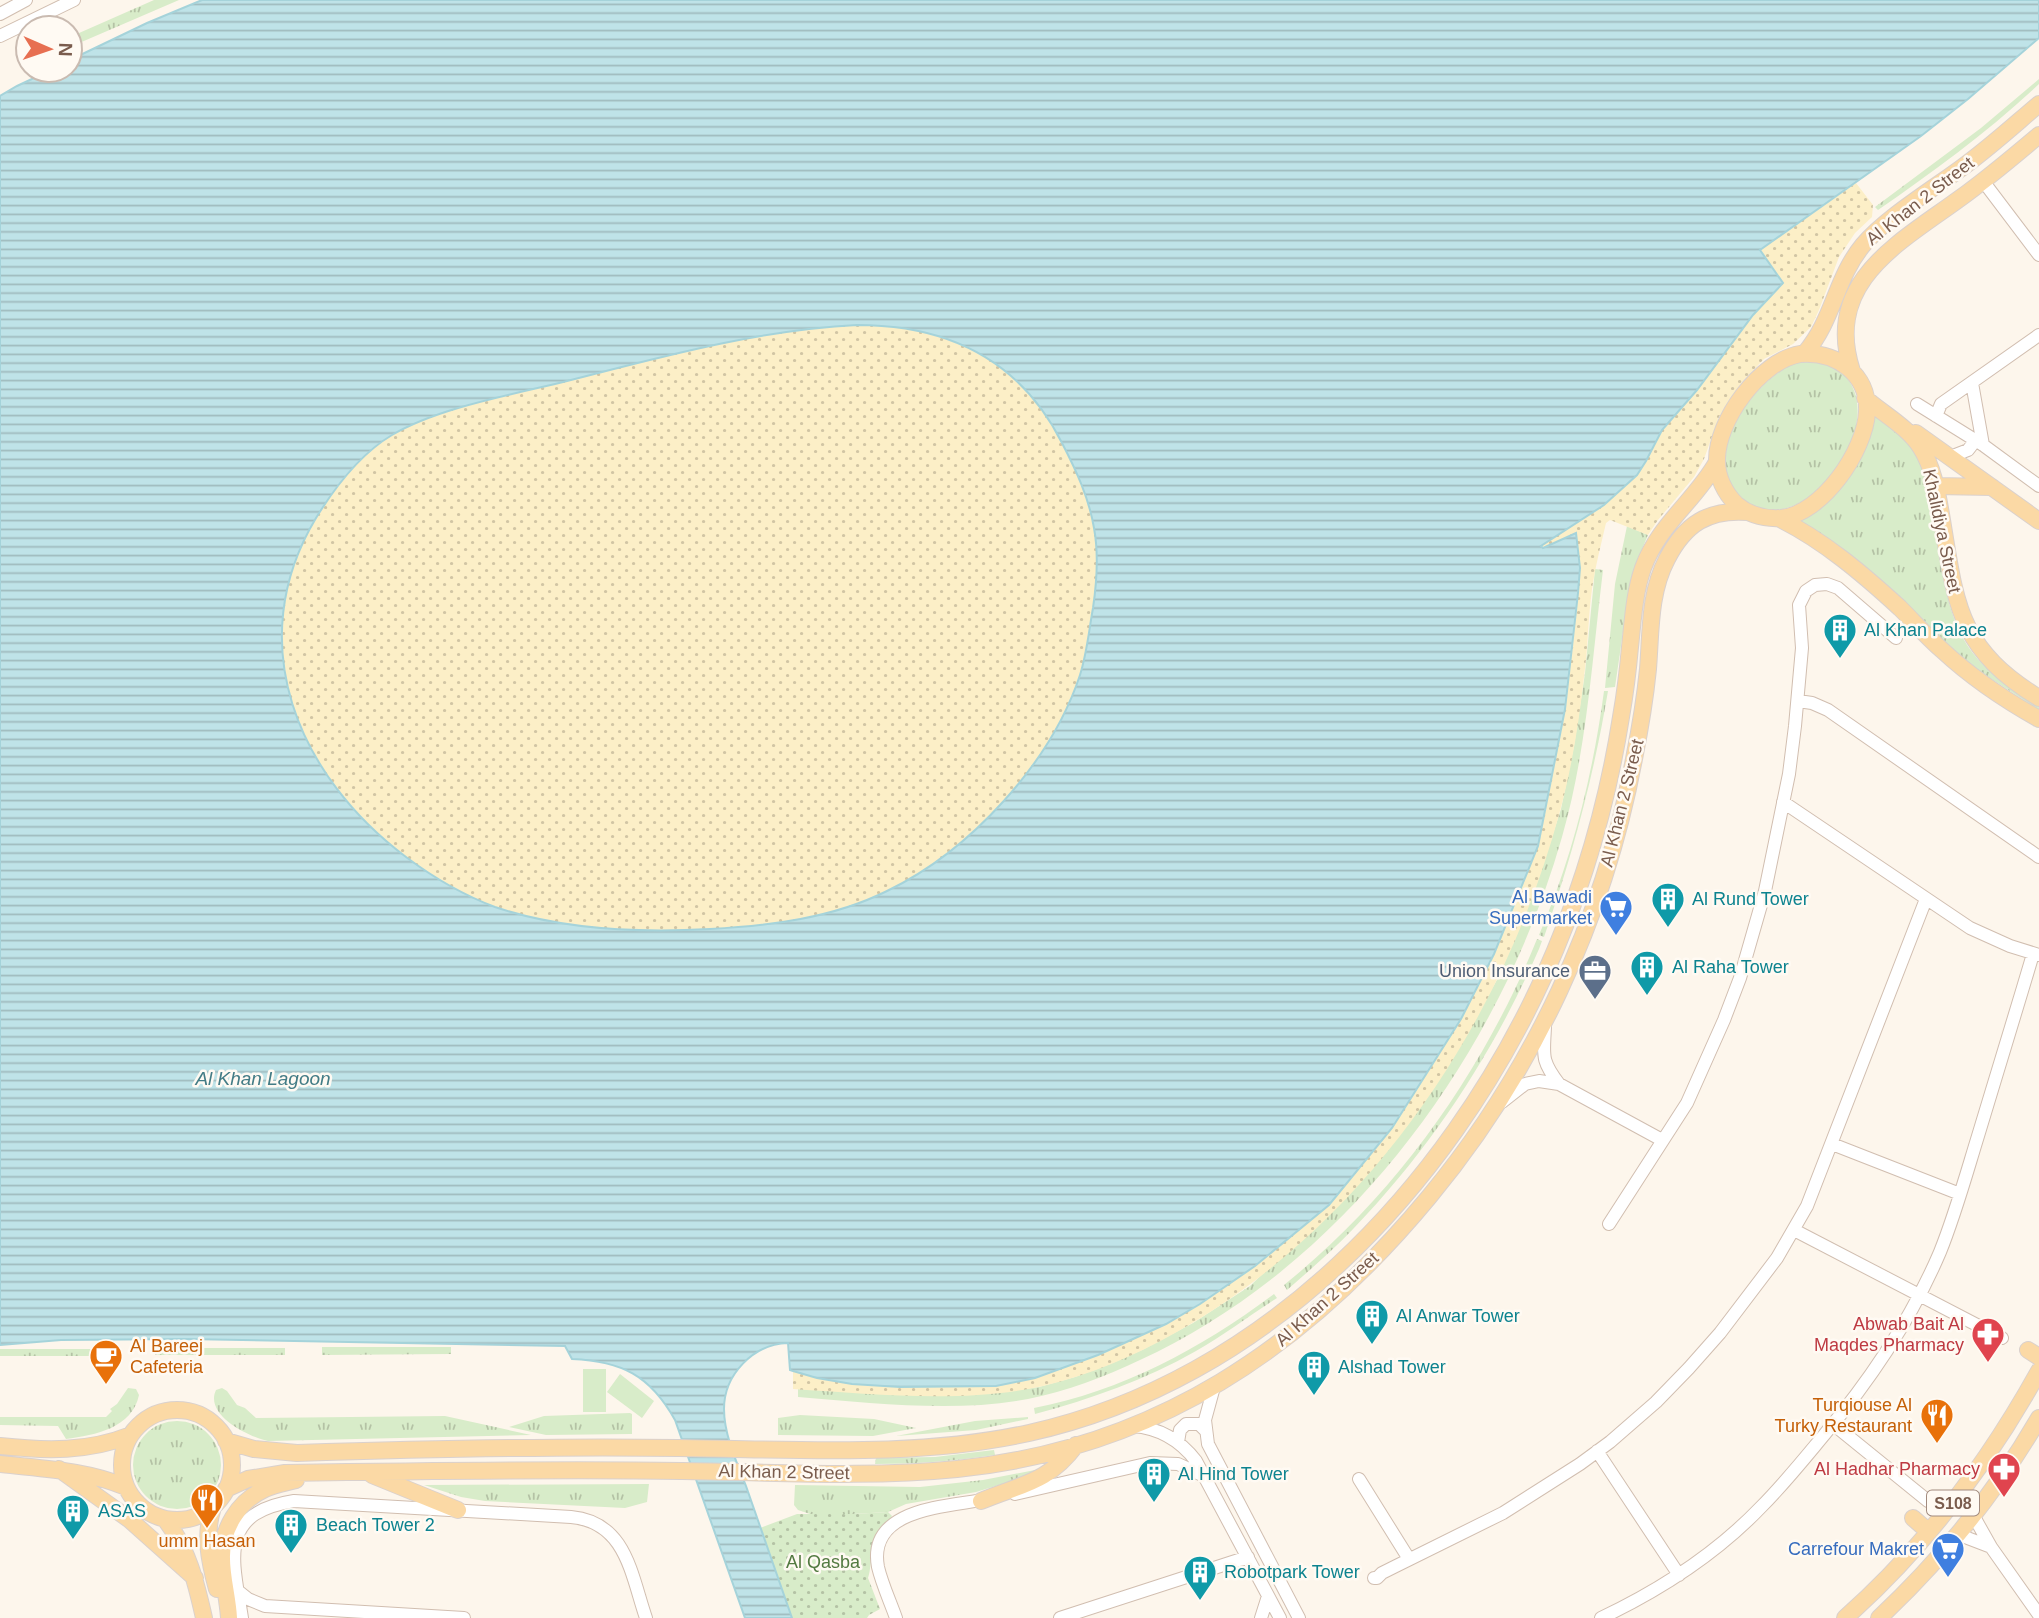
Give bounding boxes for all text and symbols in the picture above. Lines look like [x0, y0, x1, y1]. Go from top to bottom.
north arrow [14, 14, 84, 84]
text: N [55, 42, 76, 57]
street label: Al Khan 2 Street [1862, 153, 1978, 249]
street label: Khalidiya Street [1919, 467, 1965, 595]
building icon: Al Khan Palace [1821, 611, 1859, 660]
place label: Al Khan Palace [1864, 620, 1987, 640]
street label: Al Khan 2 Street [1596, 737, 1648, 869]
building icon: Al Rund Tower [1649, 880, 1687, 929]
place label: Al Bawadi Supermarket [1489, 887, 1592, 928]
supermarket icon: Al Bawadi Supermarket [1597, 888, 1635, 937]
place label: Al Rund Tower [1692, 889, 1809, 909]
building icon: Al Raha Tower [1628, 948, 1666, 997]
office icon: Union Insurance [1576, 952, 1614, 1001]
place label: Al Raha Tower [1672, 957, 1789, 977]
place label: Union Insurance [1439, 961, 1570, 981]
water label: Al Khan Lagoon [194, 1068, 331, 1089]
street label: Al Khan 2 Street [1272, 1248, 1382, 1350]
building icon: Al Anwar Tower [1353, 1297, 1391, 1346]
place label: Al Anwar Tower [1396, 1306, 1520, 1326]
place label: Abwab Bait Al Maqdes Pharmacy [1814, 1314, 1964, 1355]
pharmacy icon: Abwab Bait Al Maqdes Pharmacy [1969, 1315, 2007, 1364]
place label: Al Bareej Cafeteria [130, 1336, 204, 1377]
cafe icon: Al Bareej Cafeteria [87, 1337, 125, 1386]
building icon: Alshad Tower [1295, 1348, 1333, 1397]
place label: Alshad Tower [1338, 1357, 1446, 1377]
place label: Turqiouse Al Turky Restaurant [1775, 1395, 1912, 1436]
restaurant icon: Turqiouse Al Turky Restaurant [1918, 1396, 1956, 1445]
pharmacy icon: Al Hadhar Pharmacy [1985, 1450, 2023, 1499]
building icon: Al Hind Tower [1135, 1455, 1173, 1504]
place label: Al Hadhar Pharmacy [1814, 1459, 1980, 1479]
street label: Al Khan 2 Street [718, 1461, 850, 1483]
place label: Al Hind Tower [1178, 1464, 1289, 1484]
restaurant icon: umm Hasan [188, 1481, 226, 1530]
road number: S108 [1927, 1490, 1979, 1516]
building icon: ASAS [54, 1492, 92, 1541]
place label: ASAS [98, 1501, 146, 1521]
building icon: Beach Tower 2 [272, 1506, 310, 1555]
place label: Beach Tower 2 [316, 1515, 435, 1535]
supermarket icon: Carrefour Makret [1929, 1530, 1967, 1579]
place label: umm Hasan [158, 1531, 256, 1551]
place label: Carrefour Makret [1788, 1539, 1924, 1559]
park label: Al Qasba [786, 1552, 861, 1572]
building icon: Robotpark Tower [1181, 1553, 1219, 1602]
place label: Robotpark Tower [1224, 1562, 1360, 1582]

